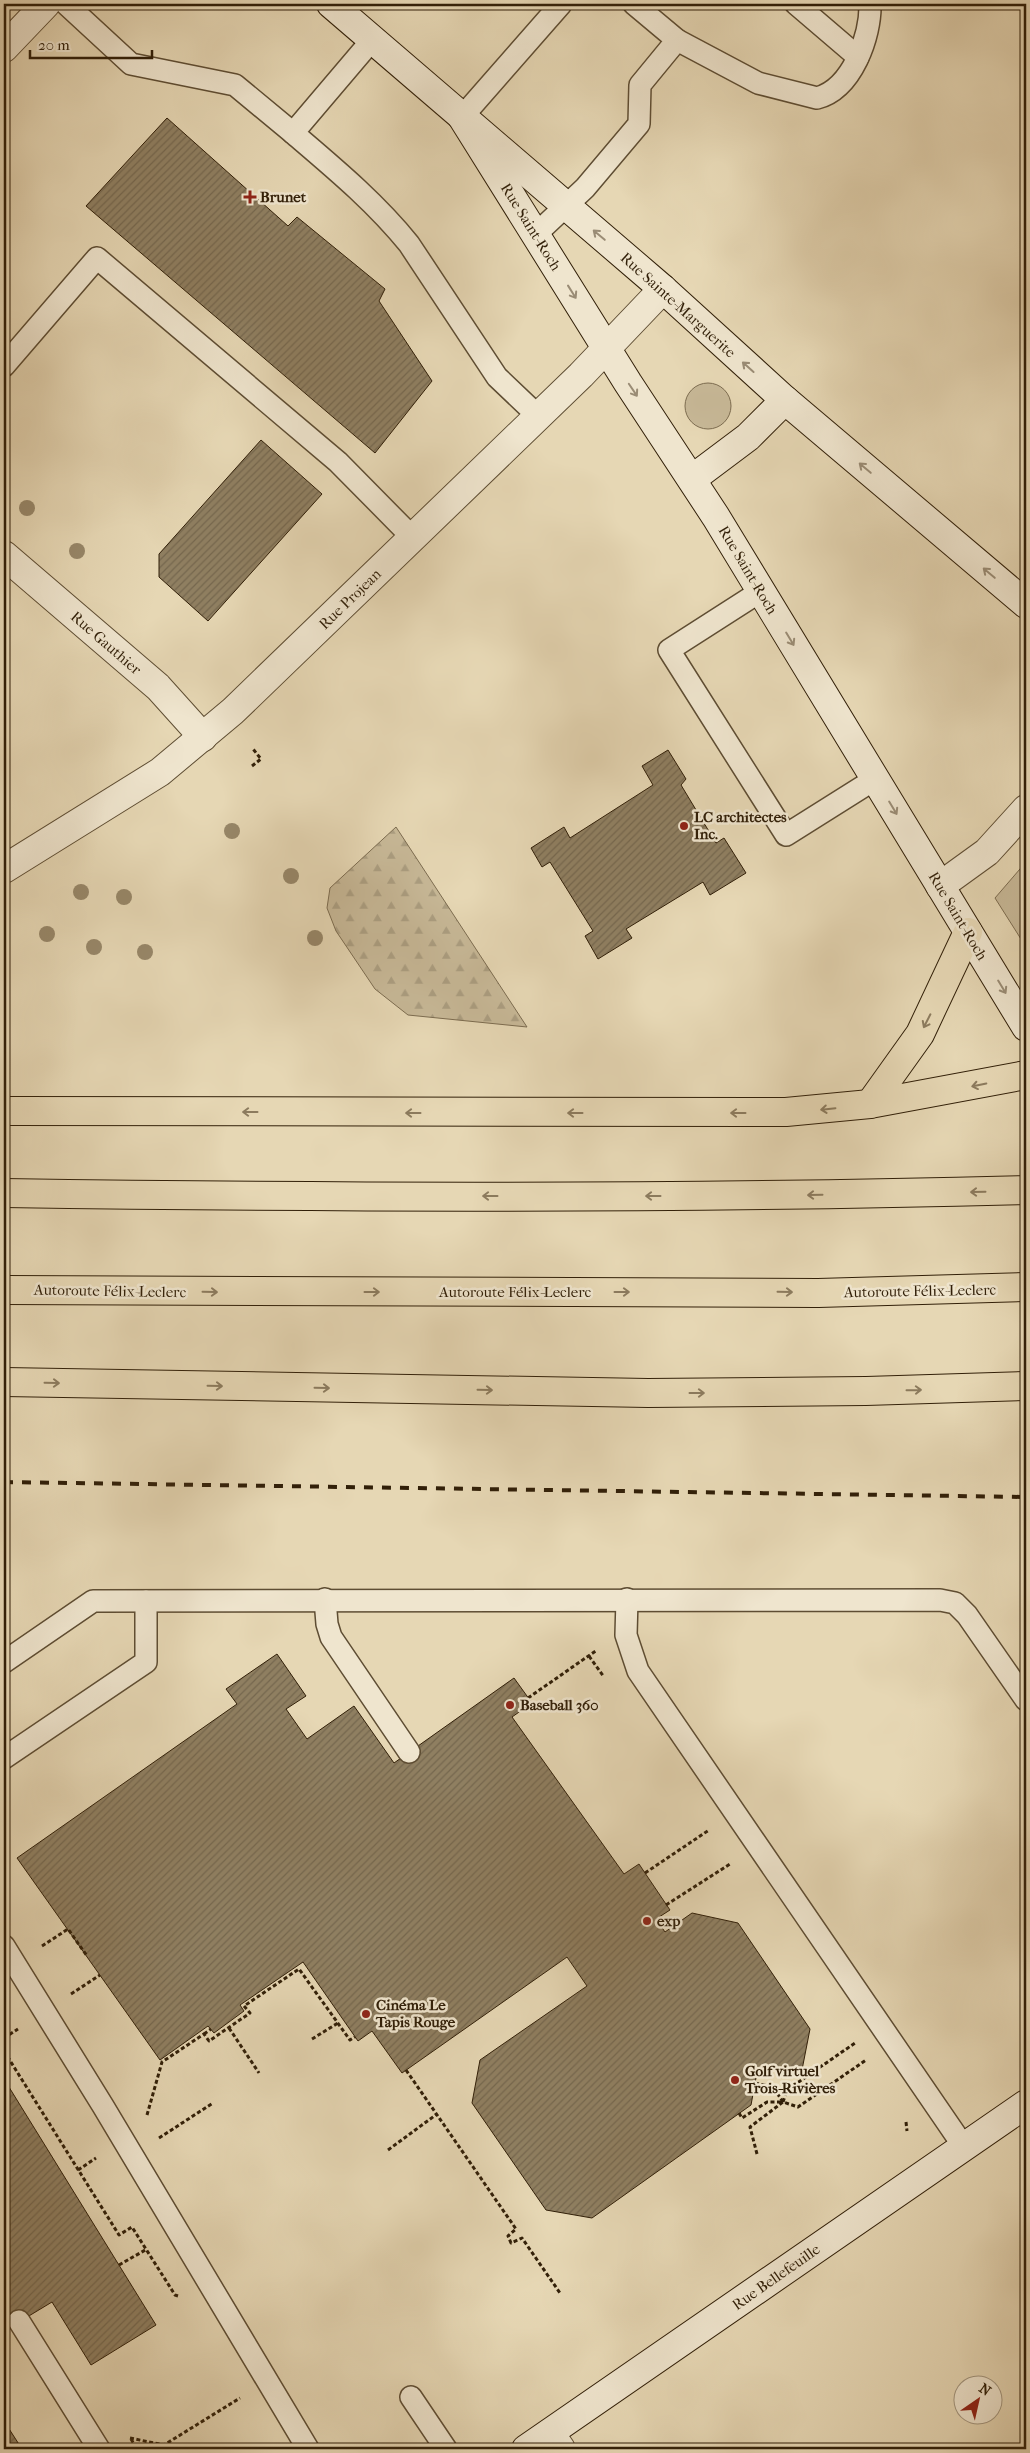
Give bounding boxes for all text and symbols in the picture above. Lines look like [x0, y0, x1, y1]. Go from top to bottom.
scale bar [30, 28, 152, 60]
text: 20 m [38, 36, 70, 54]
street label: Rue Saint-Roch [497, 180, 565, 275]
place label: Brunet [260, 188, 307, 206]
marker: Brunet [244, 191, 256, 203]
one-way arrow [593, 229, 606, 240]
street label: Rue Sainte-Marguerite [617, 249, 740, 362]
one-way arrow [567, 284, 577, 298]
one-way arrow [742, 361, 755, 373]
one-way arrow [628, 383, 638, 397]
one-way arrow [858, 462, 871, 474]
street label: Rue Saint-Roch [715, 523, 782, 618]
street label: Rue Projean [315, 565, 385, 633]
one-way arrow [983, 567, 996, 578]
street label: Rue Gauthier [67, 607, 145, 679]
one-way arrow [786, 632, 796, 646]
one-way arrow [888, 801, 898, 815]
place label: LC architectes Inc. [694, 808, 787, 843]
marker: LC architectes Inc. [678, 820, 690, 832]
street label: Rue Saint-Roch [925, 869, 992, 964]
one-way arrow [997, 980, 1007, 994]
one-way arrow [922, 1013, 932, 1028]
one-way arrow [971, 1081, 987, 1090]
one-way arrow [821, 1104, 837, 1114]
one-way arrow [242, 1107, 258, 1117]
one-way arrow [405, 1108, 421, 1118]
one-way arrow [567, 1108, 584, 1118]
one-way arrow [730, 1108, 746, 1118]
one-way arrow [970, 1187, 986, 1197]
one-way arrow [807, 1190, 824, 1200]
one-way arrow [482, 1191, 498, 1201]
one-way arrow [645, 1191, 661, 1201]
street label: Autoroute Félix-Leclerc [33, 1281, 187, 1301]
street label: Autoroute Félix-Leclerc [843, 1281, 997, 1301]
street label: Autoroute Félix-Leclerc [438, 1283, 591, 1301]
one-way arrow [202, 1287, 218, 1297]
one-way arrow [364, 1287, 380, 1297]
one-way arrow [614, 1287, 630, 1297]
one-way arrow [776, 1287, 793, 1297]
one-way arrow [44, 1378, 60, 1388]
one-way arrow [206, 1381, 223, 1391]
one-way arrow [314, 1383, 330, 1392]
one-way arrow [906, 1385, 922, 1395]
one-way arrow [477, 1386, 493, 1395]
one-way arrow [688, 1388, 705, 1398]
place label: Baseball 360 [520, 1696, 599, 1714]
marker: Baseball 360 [504, 1699, 516, 1711]
place label: exp [657, 1912, 680, 1930]
marker: exp [641, 1915, 653, 1927]
place label: Cinéma Le Tapis Rouge [375, 1996, 456, 2031]
marker: Cinéma Le Tapis Rouge [360, 2008, 372, 2020]
place label: Golf virtuel Trois-Rivières [744, 2062, 836, 2097]
marker: Golf virtuel Trois-Rivières [729, 2074, 741, 2086]
street label: Rue Bellefeuille [729, 2240, 824, 2314]
north arrow [952, 2376, 1002, 2426]
text: N [976, 2380, 994, 2400]

